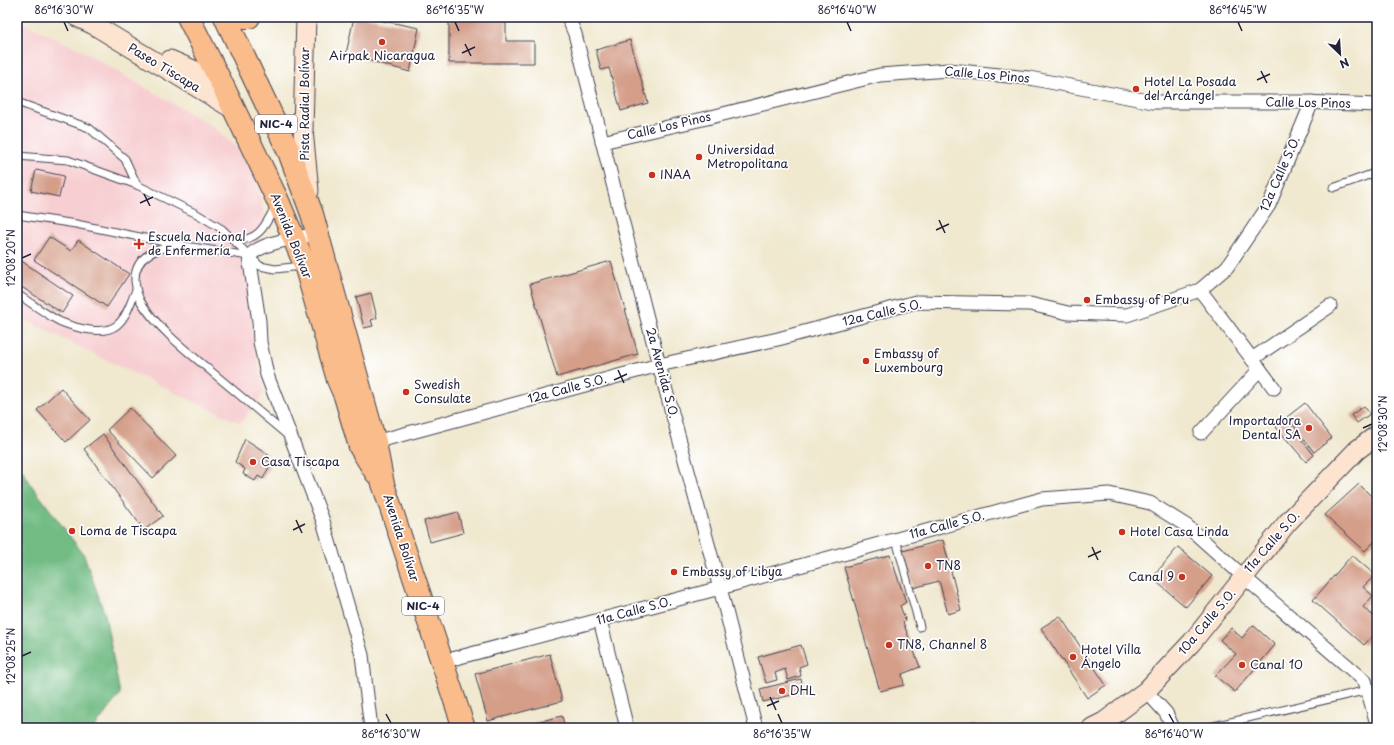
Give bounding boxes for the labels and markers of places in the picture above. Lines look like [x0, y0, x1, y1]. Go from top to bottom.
marker: Airpak Nicaragua [377, 37, 387, 47]
place label: Airpak Nicaragua [329, 46, 435, 64]
place label: Hotel La Posada del Arcángel [1144, 72, 1237, 104]
marker: Hotel La Posada del Arcángel [1131, 84, 1141, 94]
place label: Universidad Metropolitana [707, 140, 789, 172]
marker: Universidad Metropolitana [694, 152, 704, 162]
place label: INAA [660, 165, 691, 183]
marker: INAA [647, 170, 657, 180]
place label: Escuela Nacional de Enfermería [148, 227, 246, 259]
marker: Escuela Nacional de Enfermería [133, 238, 145, 250]
place label: Embassy of Peru [1095, 290, 1189, 308]
marker: Embassy of Peru [1082, 295, 1092, 305]
place label: Embassy of Luxembourg [874, 344, 943, 376]
marker: Embassy of Luxembourg [861, 356, 871, 366]
place label: Swedish Consulate [414, 375, 471, 407]
marker: Swedish Consulate [401, 387, 411, 397]
place label: Importadora Dental SA [1229, 411, 1302, 443]
marker: Importadora Dental SA [1304, 423, 1314, 433]
place label: Casa Tiscapa [261, 452, 340, 470]
marker: Casa Tiscapa [248, 457, 258, 467]
place label: Loma de Tiscapa [80, 521, 177, 539]
place label: Hotel Casa Linda [1130, 522, 1229, 540]
marker: Loma de Tiscapa [67, 526, 77, 536]
marker: Hotel Casa Linda [1117, 527, 1127, 537]
place label: TN8 [936, 556, 961, 574]
marker: TN8 [923, 561, 933, 571]
place label: Embassy of Libya [682, 562, 783, 580]
marker: Embassy of Libya [669, 567, 679, 577]
place label: Canal 9 [1128, 567, 1174, 585]
marker: Canal 9 [1177, 572, 1187, 582]
place label: TN8, Channel 8 [897, 635, 987, 653]
marker: TN8, Channel 8 [884, 640, 894, 650]
place label: Hotel Villa Ángelo [1081, 640, 1142, 672]
marker: Hotel Villa Ángelo [1068, 652, 1078, 662]
place label: Canal 10 [1250, 655, 1303, 673]
marker: Canal 10 [1237, 660, 1247, 670]
place label: DHL [790, 681, 816, 699]
marker: DHL [777, 686, 787, 696]

